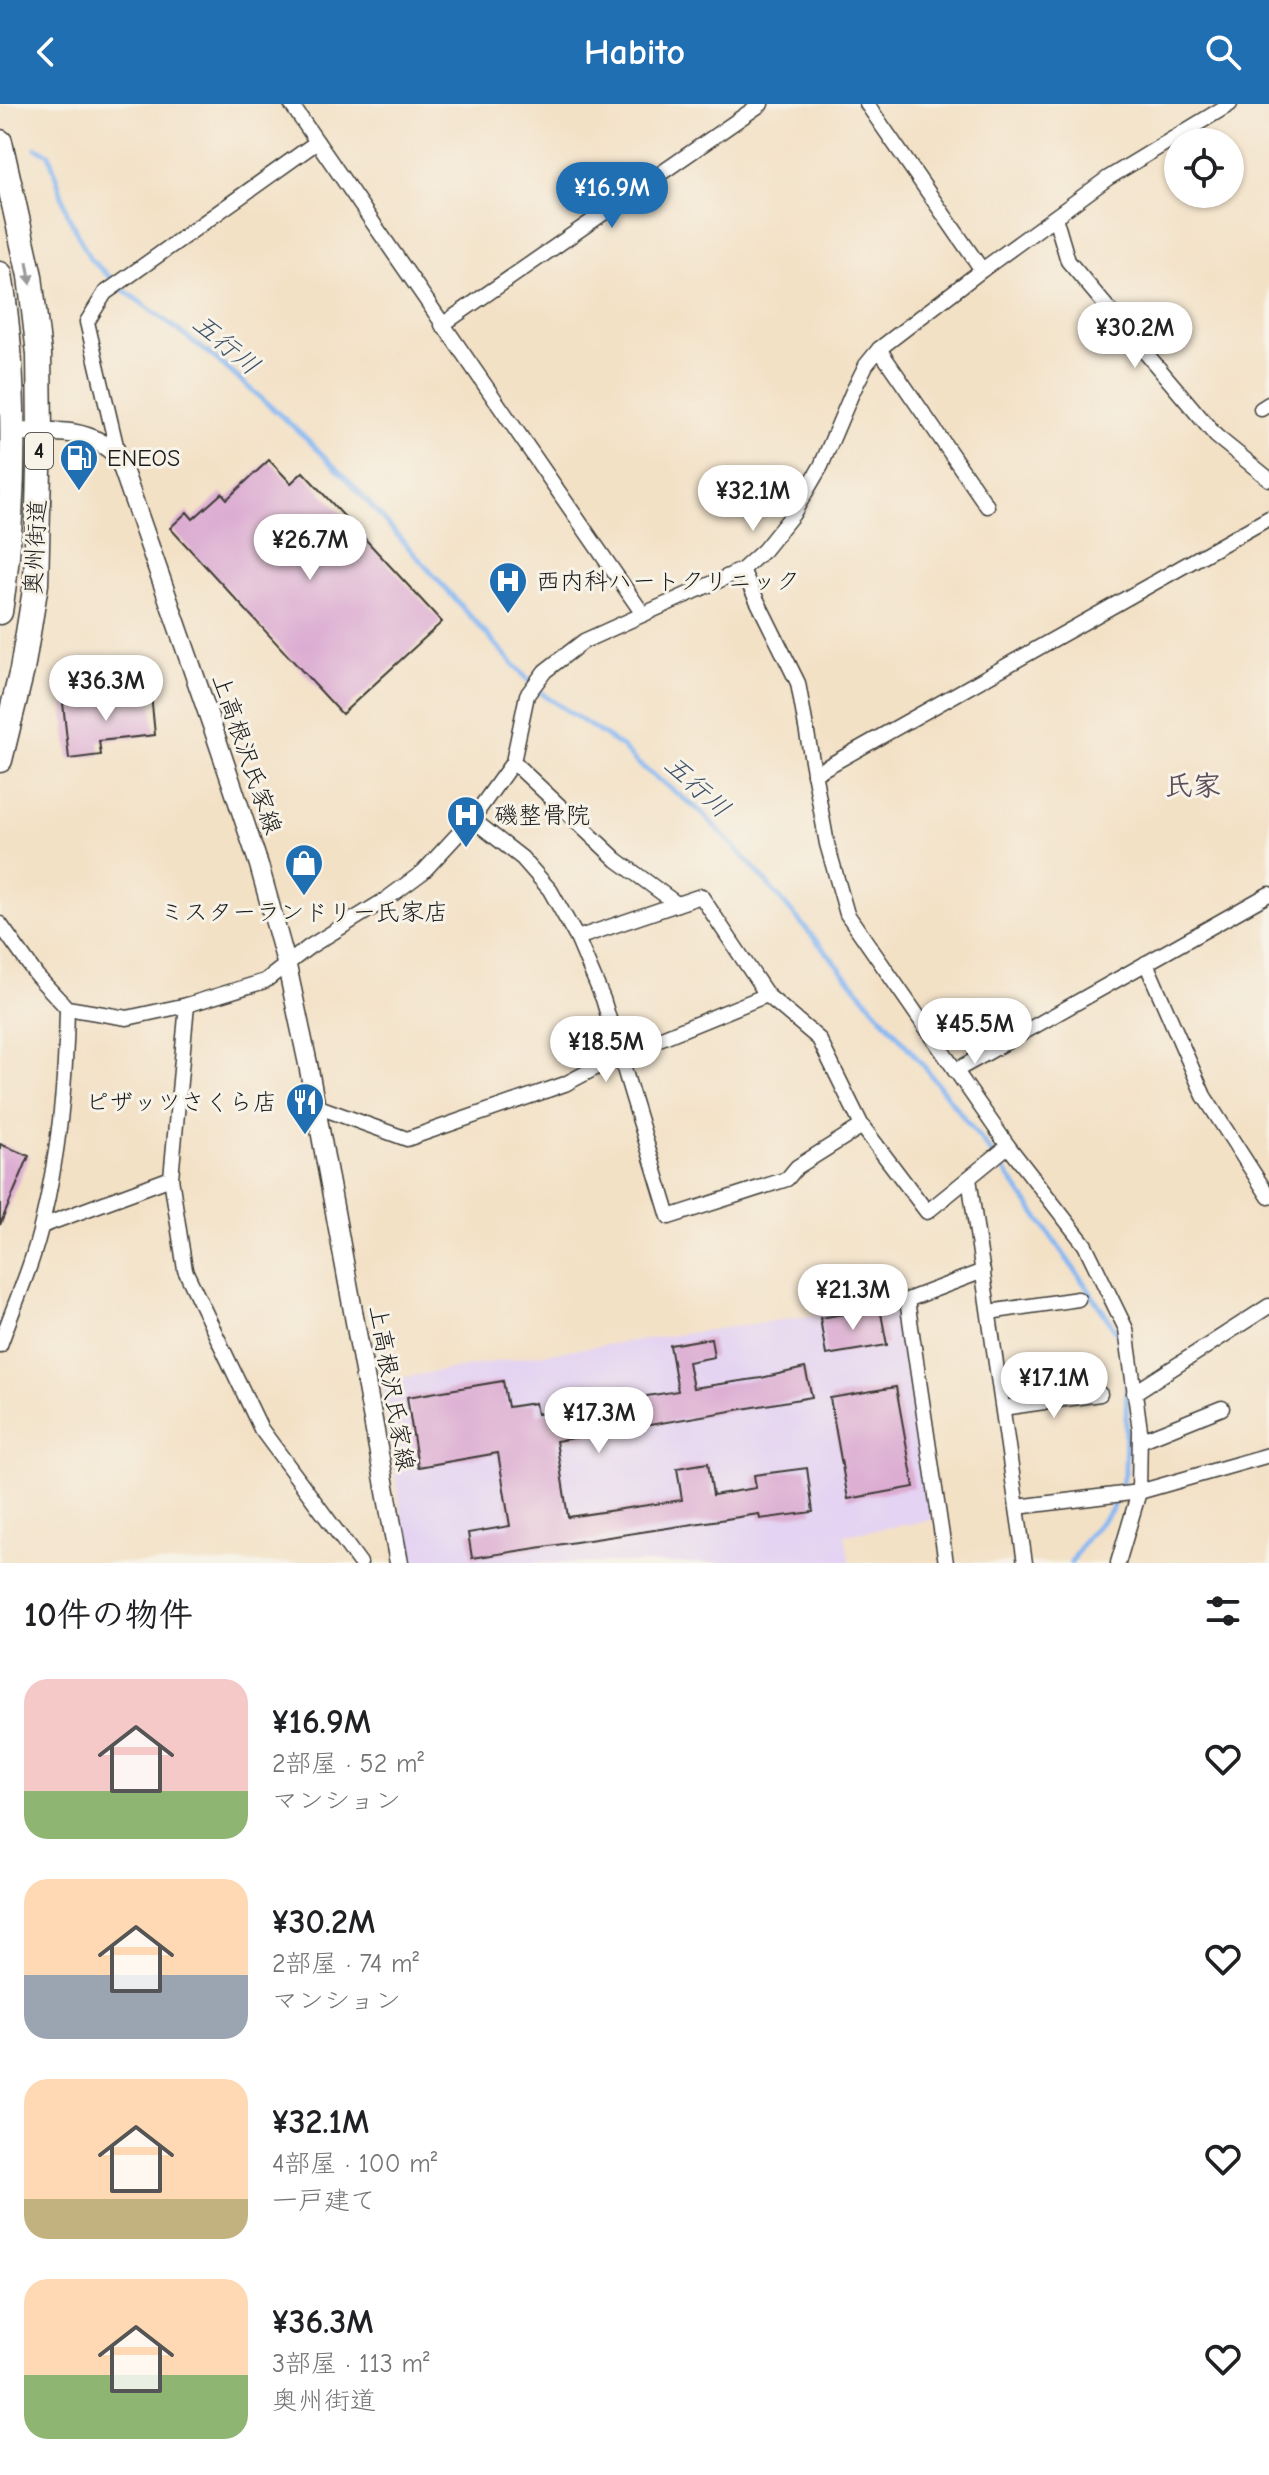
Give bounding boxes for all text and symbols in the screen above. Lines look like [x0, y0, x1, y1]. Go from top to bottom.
icon: back [24, 30, 68, 74]
icon: search [1201, 30, 1245, 74]
text: Habito [584, 32, 685, 73]
map controls [1164, 128, 1244, 208]
button: locate [1164, 128, 1244, 208]
pin: ¥16.9M [547, 162, 677, 230]
text: ¥16.9M [574, 173, 650, 203]
one-way arrow [23, 260, 35, 285]
pin: ¥30.2M [1070, 302, 1200, 370]
water label: 五行川 [186, 308, 266, 382]
text: ¥30.2M [1095, 313, 1175, 343]
road number: 4 [25, 433, 53, 469]
fuel station icon: ENEOS [58, 437, 100, 492]
place label: ENEOS [107, 444, 180, 472]
pin: ¥32.1M [688, 465, 818, 533]
text: ¥32.1M [716, 476, 790, 506]
street label: 奥州街道 [19, 498, 51, 596]
pin: ¥26.7M [245, 514, 375, 582]
text: ¥26.7M [272, 525, 348, 555]
hospital icon: 西内科ハートクリニック [487, 560, 529, 615]
place label: 西内科ハートクリニック [536, 567, 800, 595]
pin: ¥36.3M [41, 655, 171, 723]
text: ¥36.3M [67, 666, 145, 696]
street label: 上高根沢氏家線 [206, 670, 288, 838]
water label: 五行川 [658, 750, 736, 824]
district label: 氏家 [1165, 770, 1221, 802]
hospital icon: 磯整骨院 [445, 794, 487, 849]
place label: 磯整骨院 [494, 801, 590, 829]
shop icon: ミスターランドリー氏家店 [283, 842, 325, 897]
place label: ミスターランドリー氏家店 [160, 898, 448, 926]
pin: ¥45.5M [910, 998, 1040, 1066]
text: ¥45.5M [936, 1009, 1014, 1039]
pin: ¥18.5M [541, 1016, 671, 1084]
text: ¥18.5M [568, 1027, 644, 1057]
restaurant icon: ピザッツさくら店 [284, 1081, 326, 1136]
place label: ピザッツさくら店 [85, 1088, 277, 1116]
pin: ¥21.3M [788, 1264, 918, 1332]
text: ¥21.3M [816, 1275, 890, 1305]
street label: 上高根沢氏家線 [364, 1303, 420, 1473]
pin: ¥17.1M [989, 1352, 1119, 1420]
text: ¥17.1M [1019, 1363, 1089, 1393]
pin: ¥17.3M [534, 1387, 664, 1455]
text: ¥17.3M [562, 1398, 636, 1428]
icon: filters [1201, 1589, 1245, 1633]
text: 10件の物件 [24, 1595, 193, 1635]
text: ¥16.9M [272, 1702, 371, 1742]
icon: home [88, 1711, 184, 1807]
icon: heart [1201, 1737, 1245, 1781]
text: 2部屋 · 52 m² [272, 1749, 424, 1779]
text: マンション [272, 1786, 401, 1816]
text: ¥30.2M [272, 1902, 375, 1942]
icon: home [88, 1911, 184, 2007]
icon: heart [1201, 1937, 1245, 1981]
text: 2部屋 · 74 m² [272, 1949, 419, 1979]
text: マンション [272, 1986, 401, 2016]
text: ¥32.1M [272, 2102, 369, 2142]
icon: home [88, 2111, 184, 2207]
icon: heart [1201, 2137, 1245, 2181]
text: 4部屋 · 100 m² [272, 2149, 437, 2179]
text: 一戸建て [272, 2186, 376, 2216]
text: ¥36.3M [272, 2302, 374, 2342]
icon: home [88, 2311, 184, 2407]
icon: heart [1201, 2337, 1245, 2381]
text: 3部屋 · 113 m² [272, 2349, 430, 2379]
text: 奥州街道 [272, 2386, 376, 2416]

